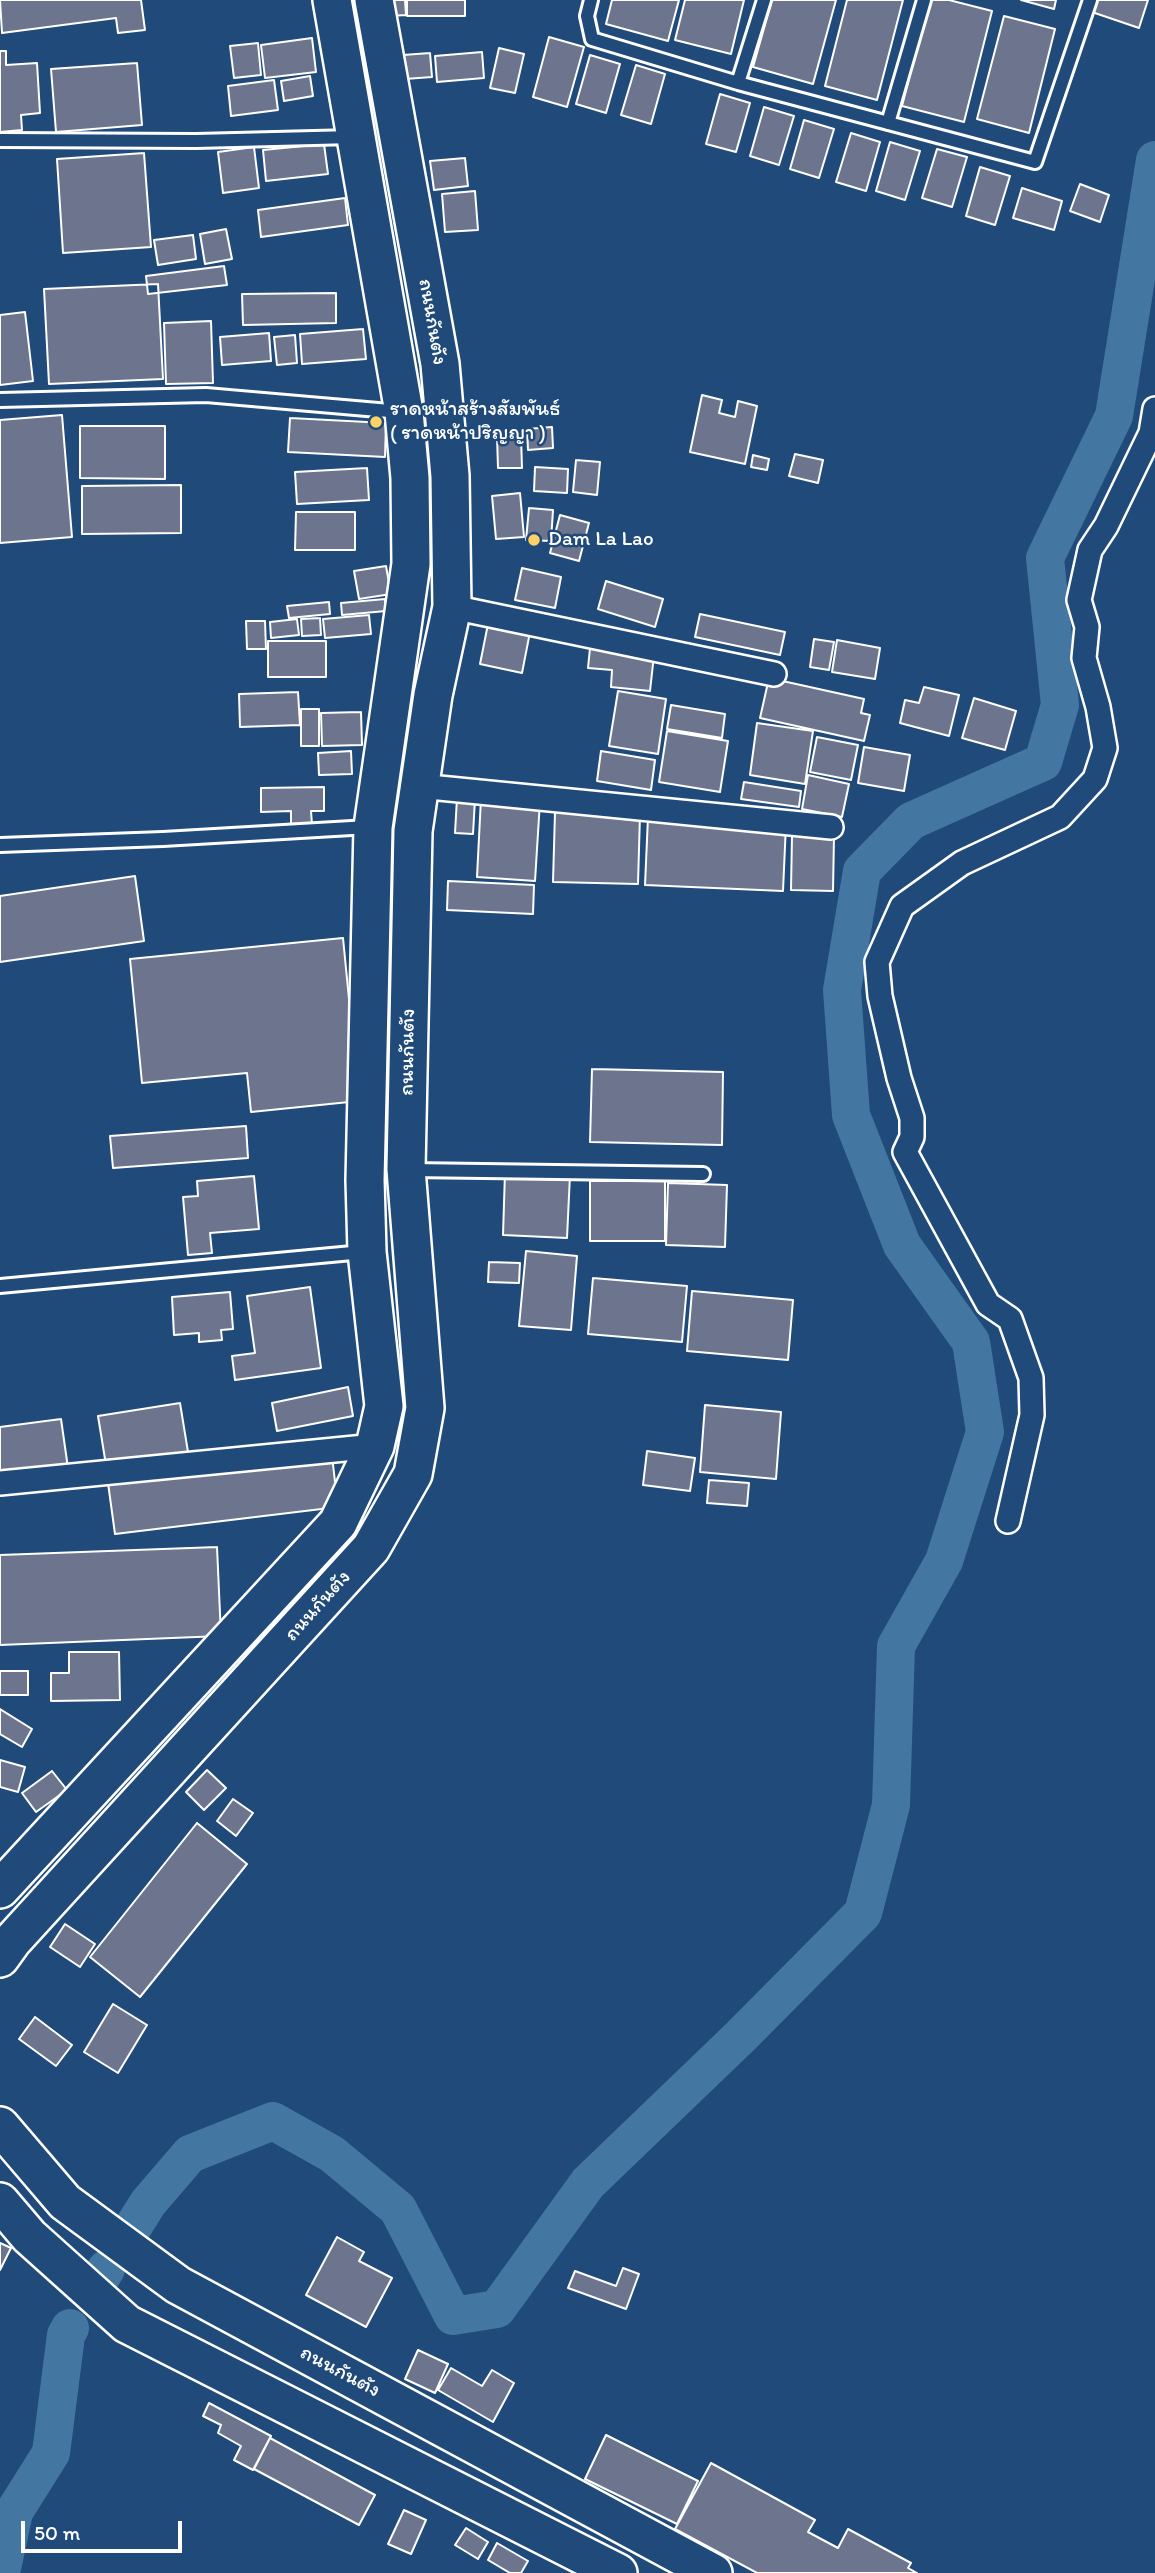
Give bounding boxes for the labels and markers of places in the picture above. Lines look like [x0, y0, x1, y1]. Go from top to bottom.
place label: ราดหน้าสร้างสัมพันธ์ ( ราดหน้าปริญญา ) [390, 397, 560, 447]
marker: ราดหน้าสร้างสัมพันธ์ ( ราดหน้าปริญญา ) [368, 414, 384, 430]
place label: Dam La Lao [548, 527, 654, 553]
marker: Dam La Lao [526, 532, 542, 548]

